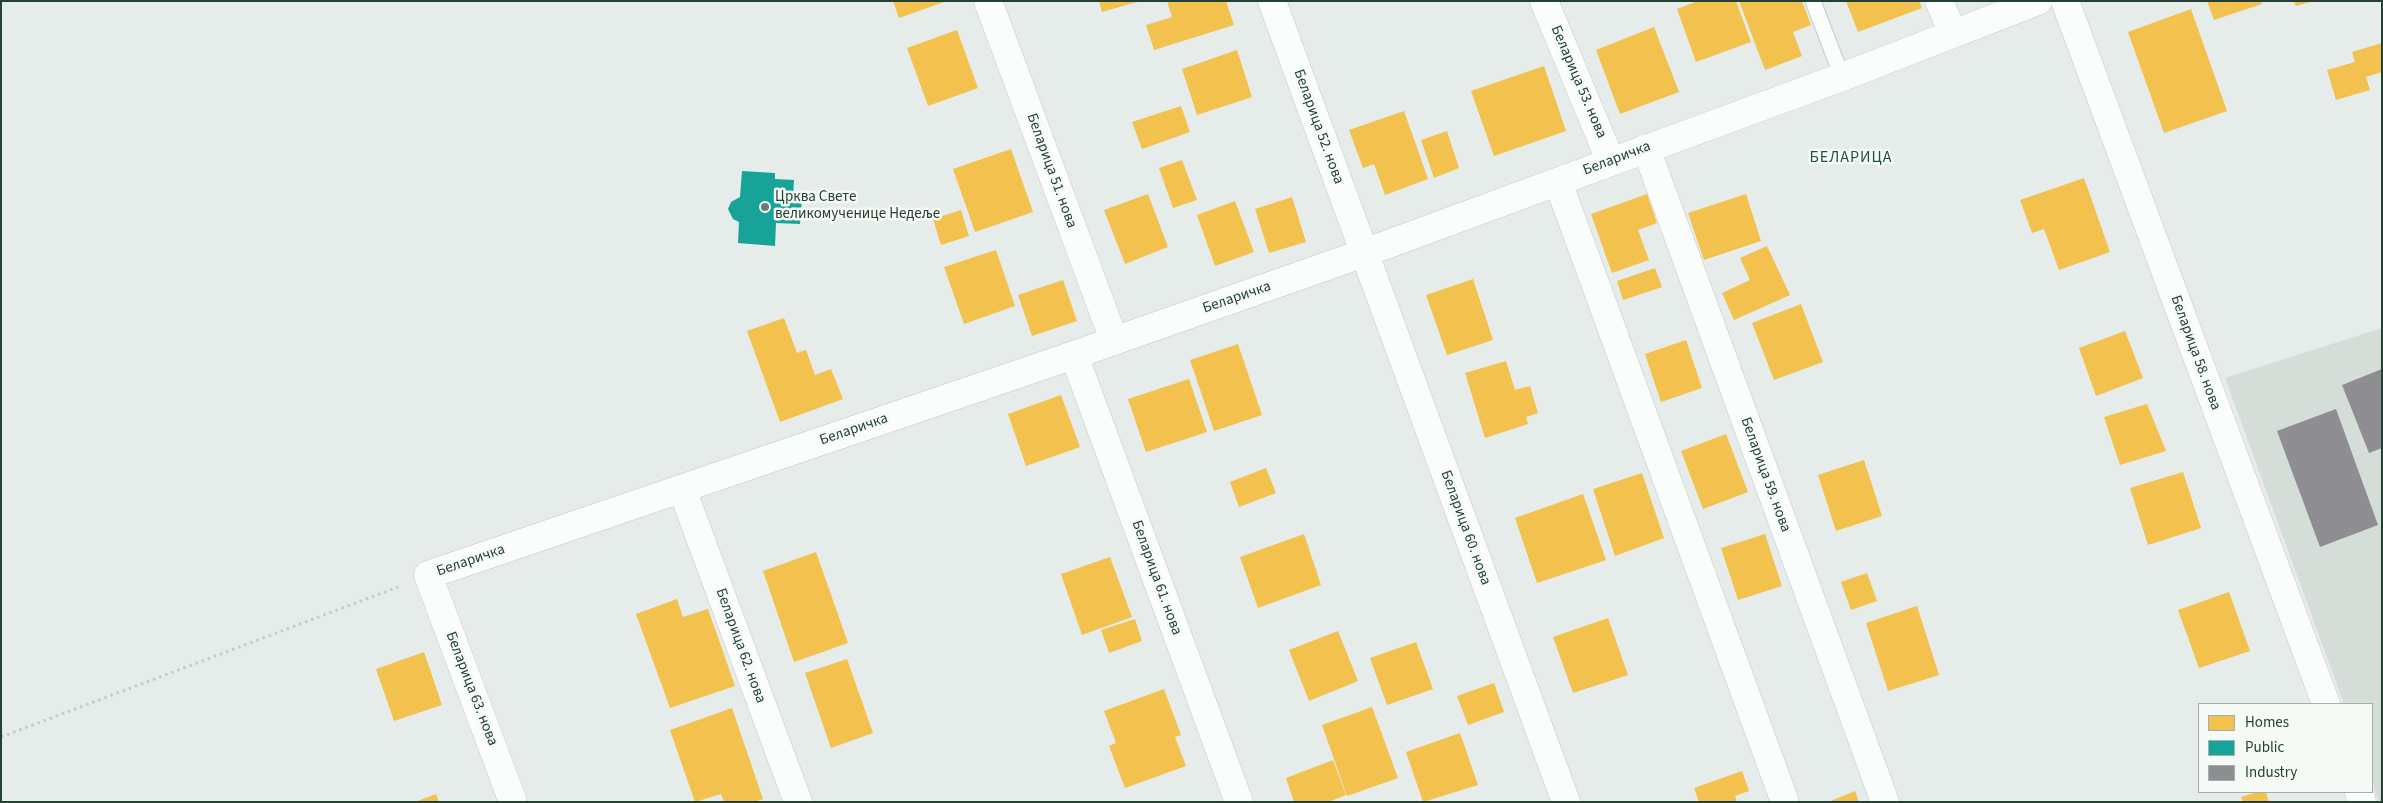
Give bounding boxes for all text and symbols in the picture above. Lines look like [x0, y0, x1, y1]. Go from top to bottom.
street label: Беларица 53. нова [1546, 23, 1610, 141]
street label: Беларица 52. нова [1289, 67, 1347, 187]
street label: Беларица 51. нова [1022, 111, 1080, 231]
street label: Беларичка [1581, 138, 1653, 180]
district label: БЕЛАРИЦА [1808, 148, 1894, 168]
place label: Црква Свете великомученице Недеље [775, 189, 940, 224]
marker: Црква Свете великомученице Недеље [759, 201, 771, 213]
street label: Беларичка [1201, 278, 1273, 318]
street label: Беларица 58. нова [2166, 293, 2224, 413]
street label: Беларичка [818, 410, 890, 450]
street label: Беларица 59. нова [1736, 415, 1794, 535]
street label: Беларица 60. нова [1436, 468, 1494, 588]
street label: Беларица 61. нова [1127, 518, 1185, 638]
street label: Беларичка [435, 541, 507, 581]
street label: Беларица 62. нова [711, 586, 769, 706]
street label: Беларица 63. нова [441, 629, 501, 749]
legend [2198, 703, 2373, 793]
text: Homes [2245, 712, 2289, 733]
text: Public [2245, 737, 2284, 758]
text: Industry [2245, 762, 2297, 783]

